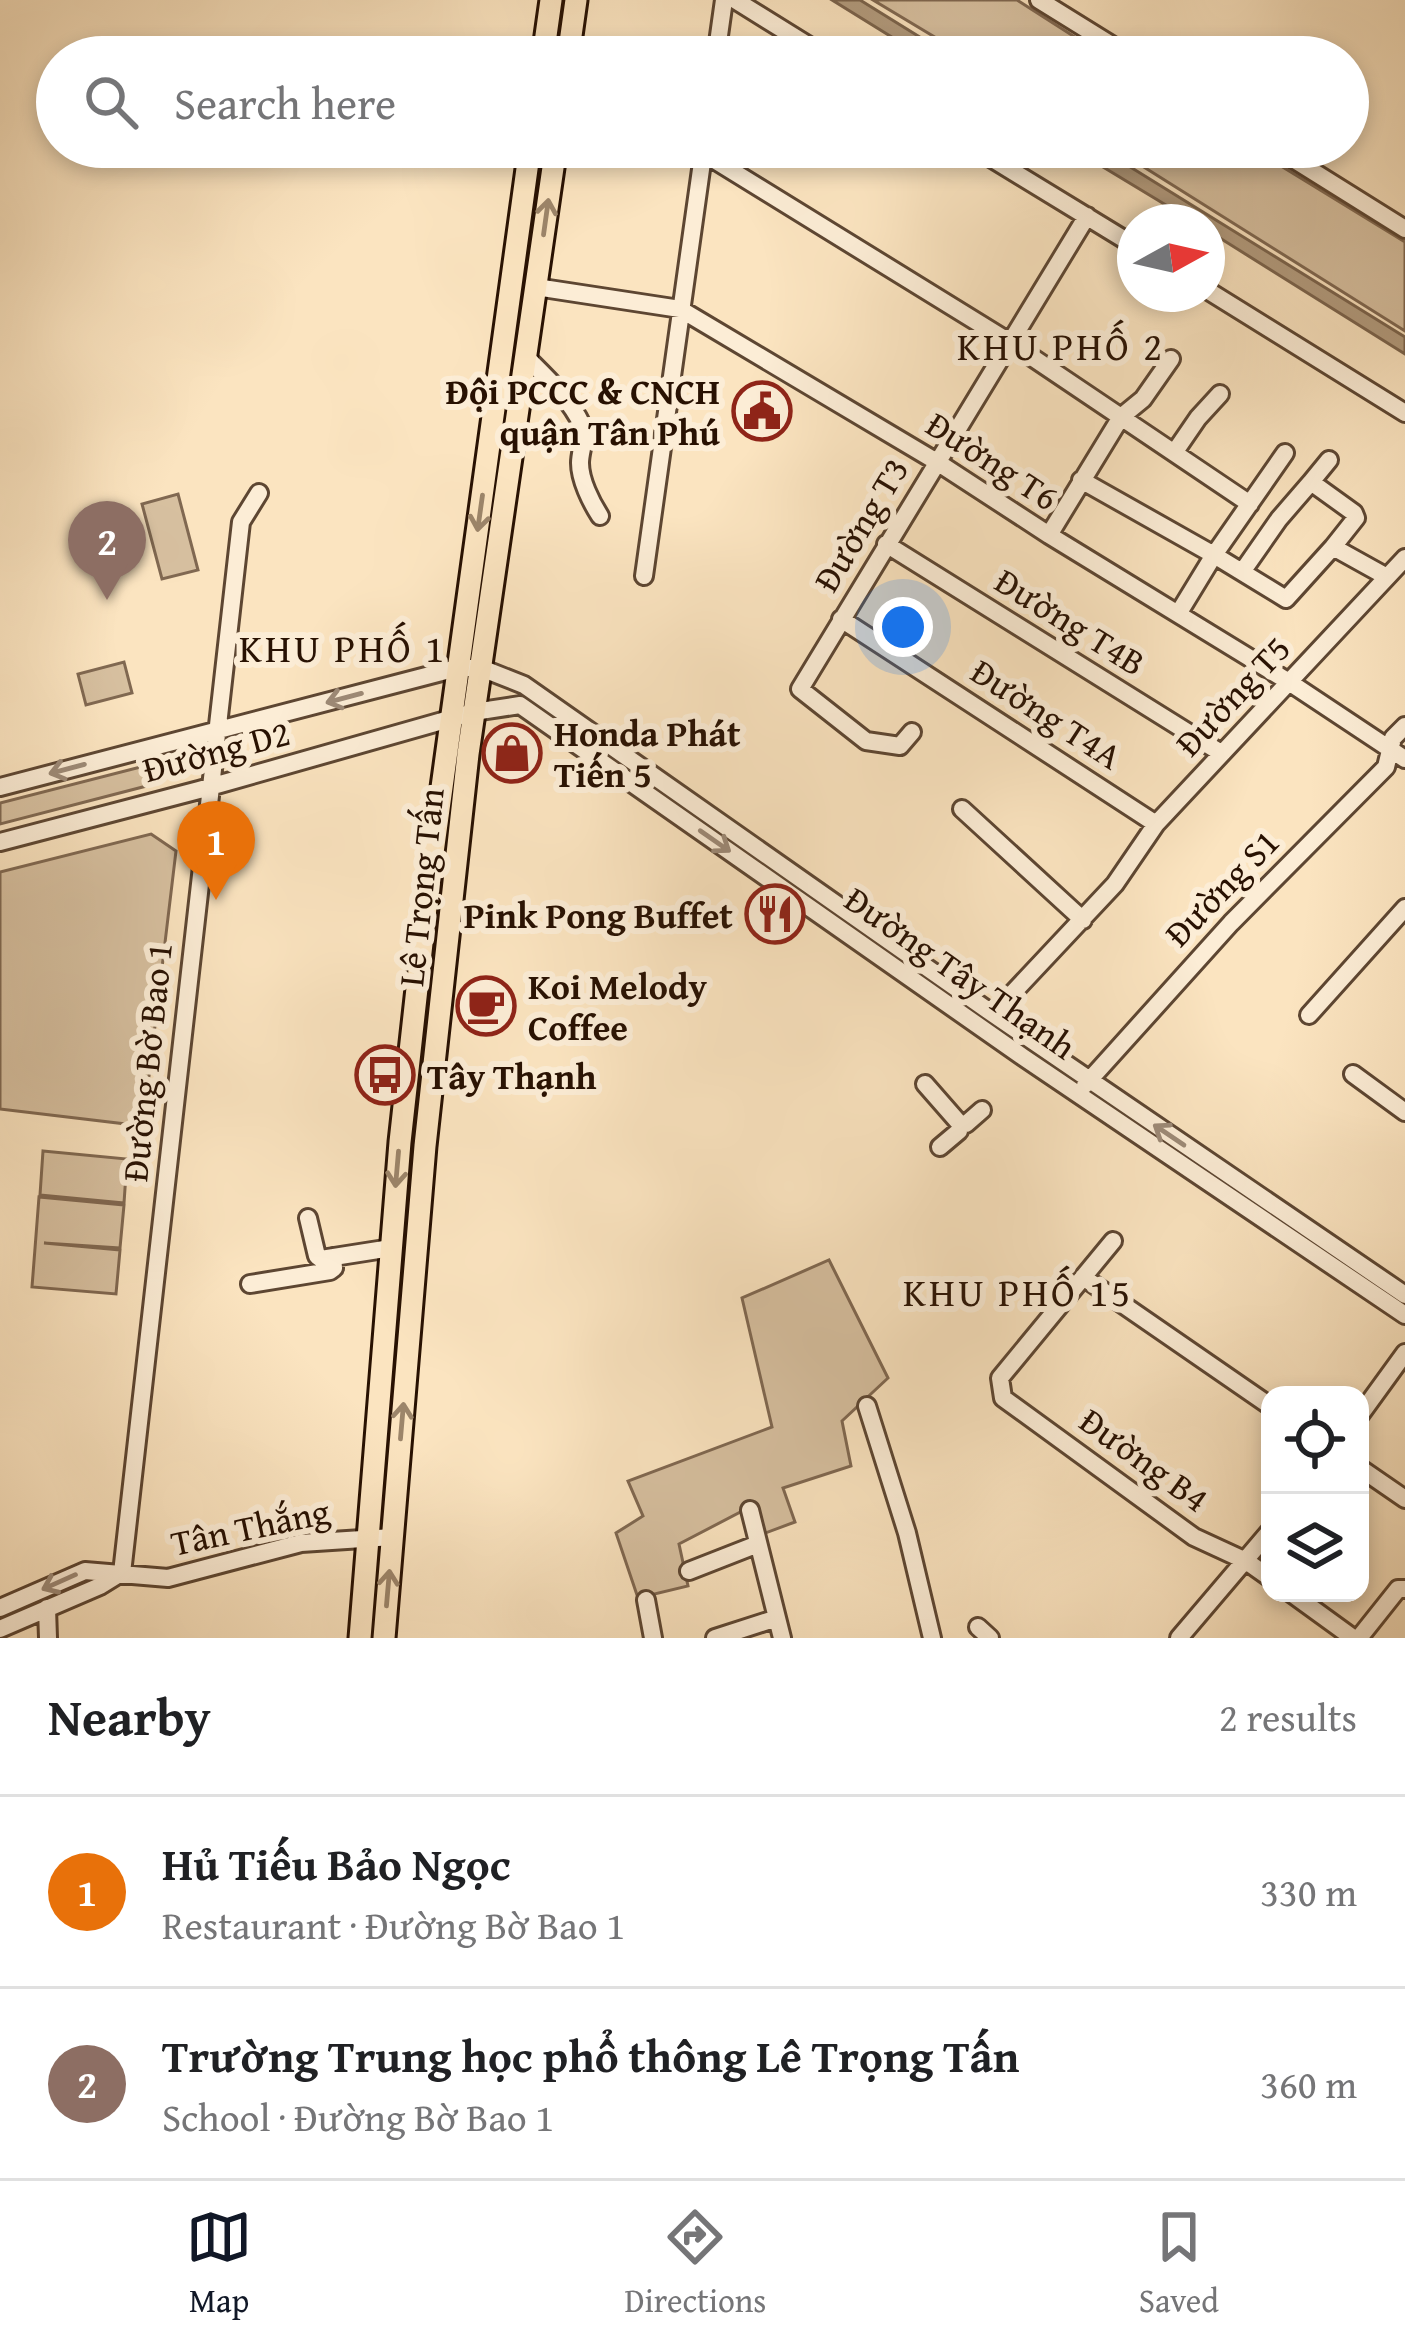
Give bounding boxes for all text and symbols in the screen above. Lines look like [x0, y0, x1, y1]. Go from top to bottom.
search box [36, 36, 1369, 168]
icon: search [78, 69, 144, 135]
text: Search here [174, 70, 396, 135]
one-way arrow [535, 198, 558, 237]
north arrow [1117, 204, 1225, 312]
district label: KHU PHỐ 2 [957, 317, 1165, 374]
place label: Đội PCCC & CNCH quận Tân Phú [445, 364, 720, 458]
public building icon: Đội PCCC & CNCH quận Tân Phú [731, 380, 793, 442]
street label: Đường T6 [916, 397, 1070, 523]
street label: Đường T3 [799, 447, 921, 601]
one-way arrow [468, 492, 491, 531]
pin: 2 [68, 501, 146, 600]
street label: Đường T4B [985, 554, 1157, 688]
your location [873, 597, 933, 657]
district label: KHU PHỐ 1 [239, 619, 447, 676]
street label: Đường T5 [1162, 623, 1302, 767]
street label: Đường T4A [961, 644, 1133, 782]
one-way arrow [326, 688, 364, 710]
street label: Đường D2 [137, 705, 295, 795]
place label: Honda Phát Tiến 5 [554, 706, 741, 800]
shop icon: Honda Phát Tiến 5 [481, 722, 543, 784]
one-way arrow [49, 760, 87, 782]
street label: Lê Trọng Tấn [383, 785, 457, 989]
pin: 1 [177, 801, 255, 900]
street label: Đường S1 [1151, 816, 1291, 958]
one-way arrow [698, 828, 732, 853]
street label: Đường Tây Thạnh [835, 872, 1087, 1072]
restaurant icon: Pink Pong Buffet [744, 883, 806, 945]
place label: Pink Pong Buffet [464, 888, 733, 941]
street label: Đường Bờ Bao 1 [107, 940, 185, 1184]
place label: Koi Melody Coffee [528, 959, 708, 1053]
cafe icon: Koi Melody Coffee [455, 975, 517, 1037]
bus stop icon: Tây Thạnh [354, 1044, 416, 1106]
place label: Tây Thạnh [427, 1049, 597, 1102]
one-way arrow [1153, 1122, 1187, 1147]
one-way arrow [386, 1149, 409, 1188]
district label: KHU PHỐ 15 [903, 1263, 1133, 1320]
map controls [1261, 1386, 1369, 1602]
button: locate [1261, 1386, 1369, 1494]
street label: Đường B4 [1069, 1394, 1221, 1524]
one-way arrow [391, 1402, 414, 1441]
street label: Tân Thắng [166, 1483, 334, 1569]
button: layers [1261, 1494, 1369, 1602]
one-way arrow [377, 1569, 400, 1608]
one-way arrow [42, 1573, 79, 1594]
text: Nearby [48, 1679, 211, 1754]
text: 2 results [1219, 1688, 1357, 1745]
text: Hủ Tiếu Bảo Ngọc [162, 1831, 511, 1896]
text: 1 [77, 1863, 97, 1920]
text: 330 m [1260, 1863, 1357, 1920]
text: Restaurant · Đường Bờ Bao 1 [162, 1896, 625, 1953]
text: Trường Trung học phổ thông Lê Trọng Tấn [162, 2023, 1019, 2088]
text: 2 [77, 2055, 97, 2112]
text: 360 m [1260, 2055, 1357, 2112]
text: School · Đường Bờ Bao 1 [162, 2088, 554, 2145]
tab: Map [186, 2204, 252, 2324]
tab: Directions [625, 2204, 766, 2324]
tab: Saved [1139, 2204, 1219, 2324]

